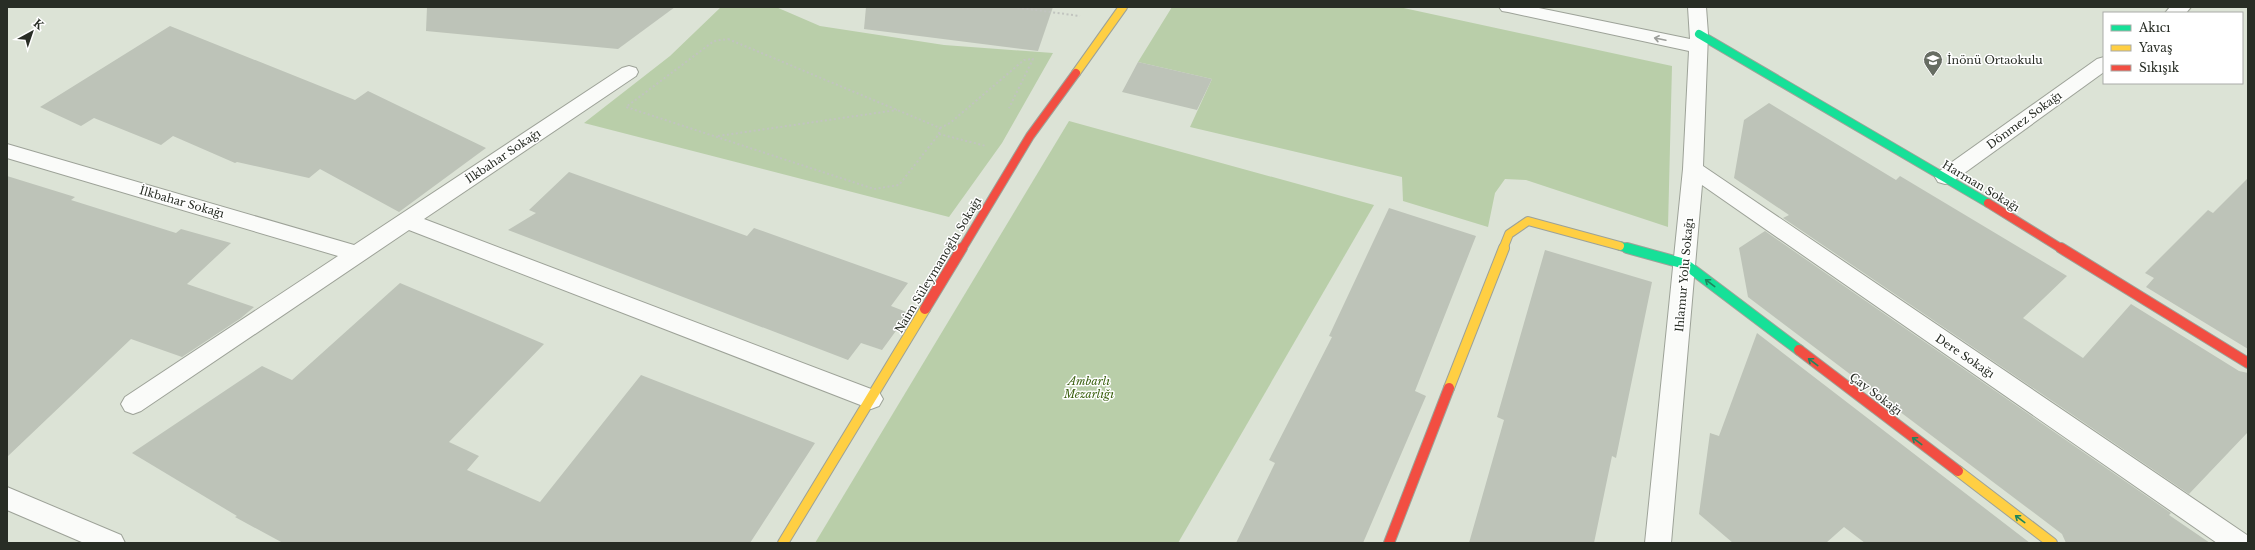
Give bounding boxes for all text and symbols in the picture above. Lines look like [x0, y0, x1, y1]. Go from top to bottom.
north arrow [12, 12, 52, 52]
legend [2103, 12, 2243, 84]
text: K [30, 16, 47, 33]
text: Akıcı [2138, 20, 2170, 35]
one-way arrow [1654, 35, 1667, 43]
text: Yavaş [2138, 40, 2172, 55]
school or university icon: İnönü Ortaokulu [1922, 49, 1944, 77]
place label: İnönü Ortaokulu [1947, 53, 2043, 67]
text: Sıkışık [2139, 60, 2180, 75]
street label: Dönmez Sokağı [1984, 88, 2064, 152]
street label: İlkbahar Sokağı [463, 126, 543, 186]
street label: Harman Sokağı [1940, 157, 2022, 215]
street label: İlkbahar Sokağı [138, 183, 226, 221]
street label: Naim Süleymanoğlu Sokağı [892, 194, 984, 336]
street label: Ihlamur Yolu Sokağı [1672, 217, 1696, 333]
one-way arrow [1705, 279, 1716, 288]
street label: Dere Sokağı [1933, 331, 1997, 381]
one-way arrow [1808, 358, 1819, 366]
street label: Çay Sokağı [1847, 370, 1905, 418]
park label: Ambarlı Mezarlığı [1063, 374, 1114, 401]
one-way arrow [1912, 436, 1923, 445]
one-way arrow [2015, 515, 2026, 524]

